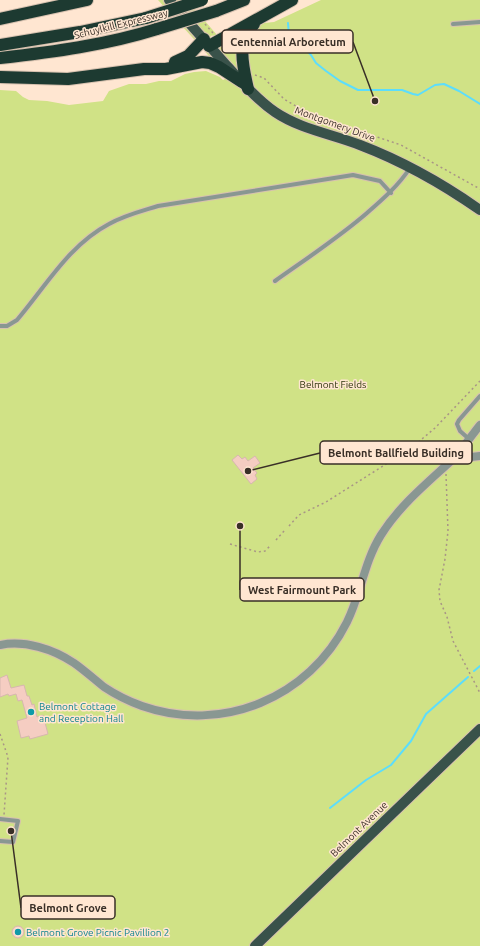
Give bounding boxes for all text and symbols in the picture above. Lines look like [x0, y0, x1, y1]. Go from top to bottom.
street label: Schuylkill Expressway [73, 7, 169, 41]
callout: Centennial Arboretum [222, 30, 353, 53]
text: Centennial Arboretum [230, 36, 346, 48]
street label: Montgomery Drive [293, 104, 377, 144]
park label: Belmont Fields [300, 379, 366, 390]
callout: Belmont Ballfield Building [320, 441, 472, 464]
text: Belmont Ballfield Building [328, 447, 464, 459]
callout: West Fairmount Park [240, 578, 364, 601]
text: West Fairmount Park [248, 584, 357, 596]
place label: Belmont Cottage and Reception Hall [39, 701, 124, 724]
marker: Belmont Cottage and Reception Hall [26, 707, 36, 717]
street label: Belmont Avenue [328, 799, 390, 859]
callout: Belmont Grove [21, 896, 115, 919]
text: Belmont Grove [29, 902, 107, 914]
marker: Belmont Grove Picnic Pavillion 2 [13, 927, 23, 937]
place label: Belmont Grove Picnic Pavillion 2 [26, 927, 169, 938]

